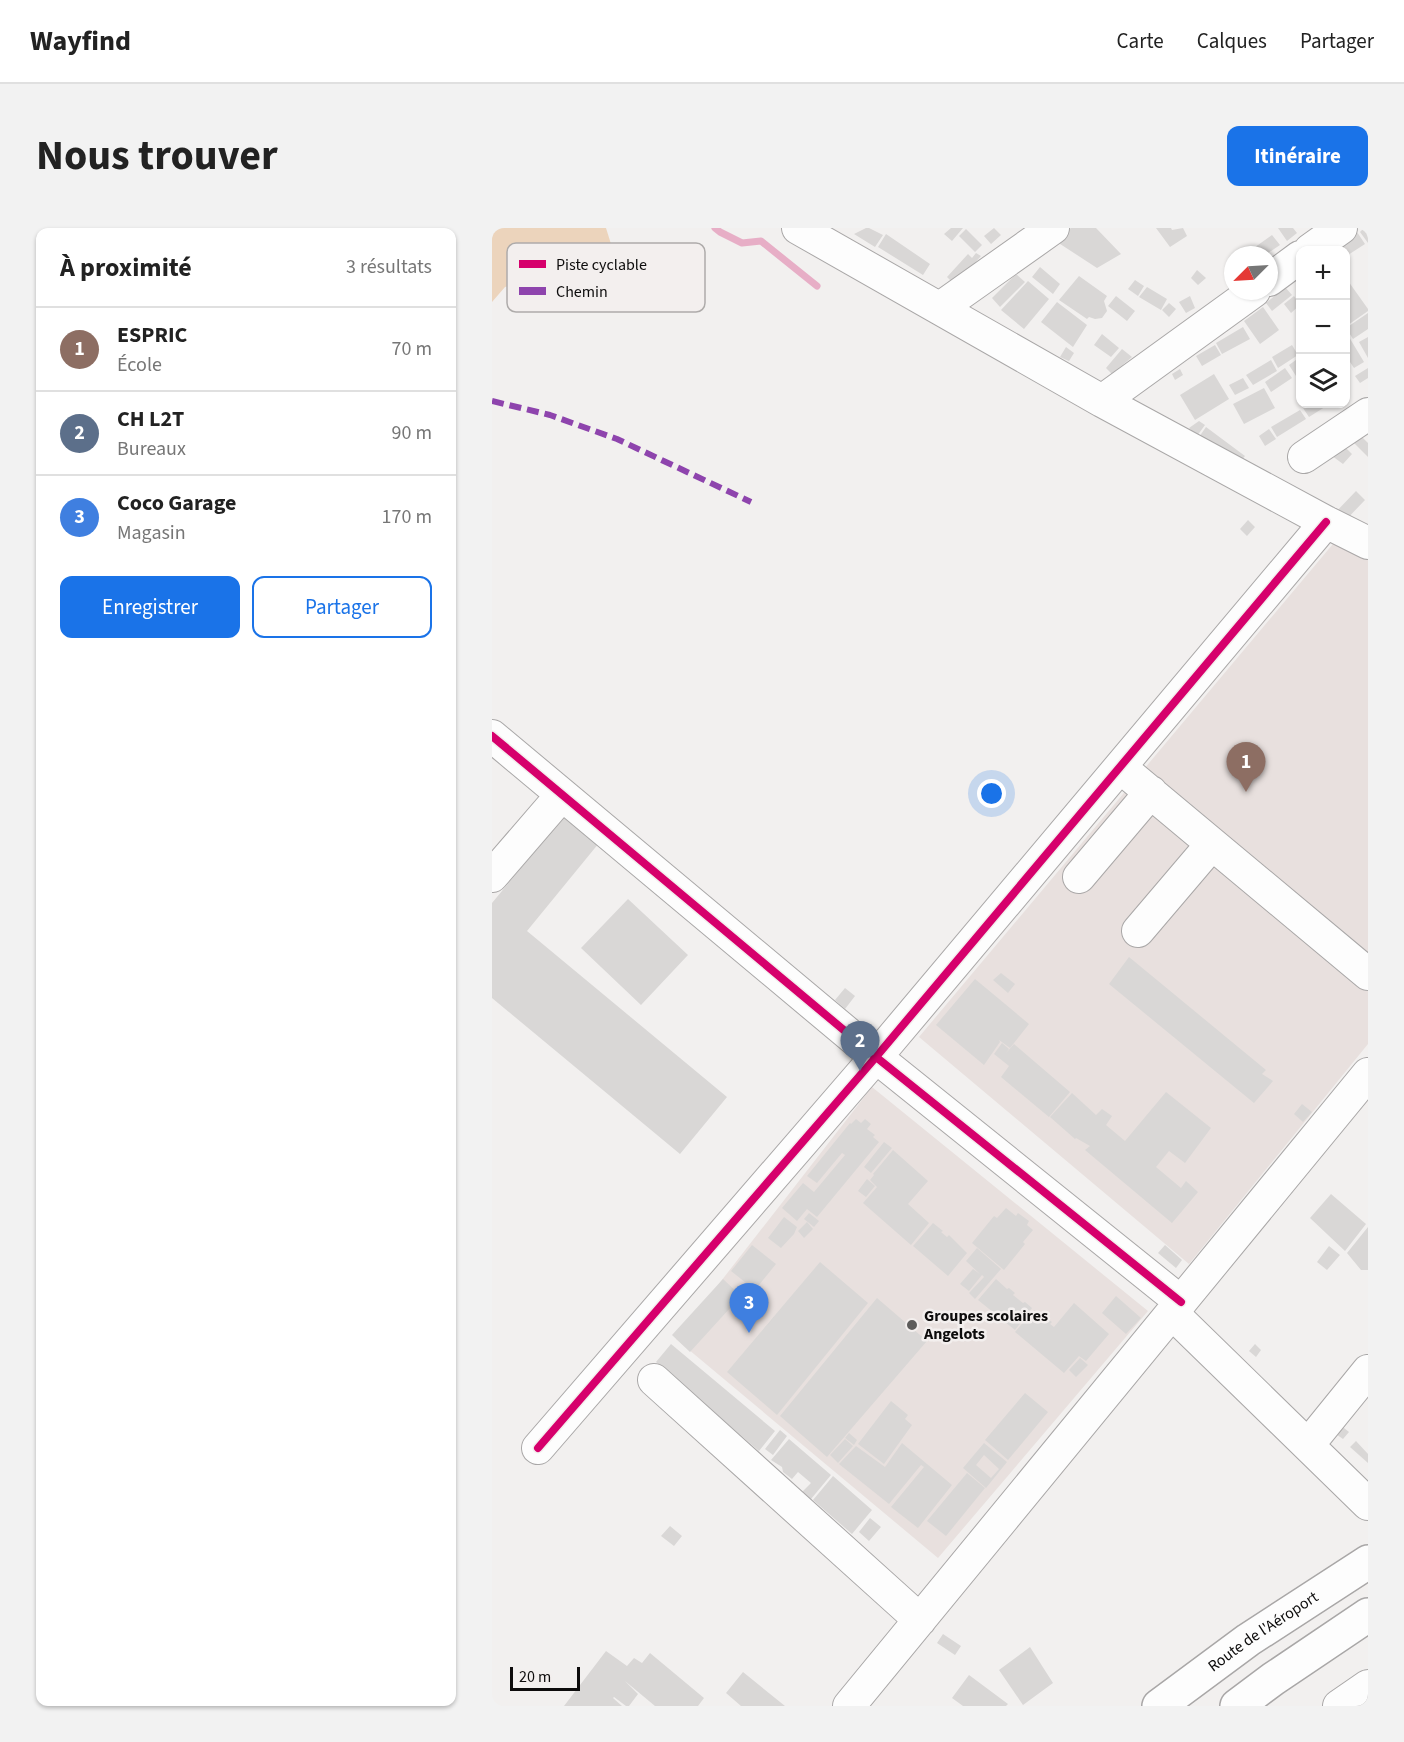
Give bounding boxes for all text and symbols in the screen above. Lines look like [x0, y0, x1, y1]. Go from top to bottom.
text: Wayfind [30, 21, 131, 61]
text: Carte [1117, 26, 1164, 56]
text: Calques [1197, 26, 1267, 56]
text: Partager [1300, 26, 1374, 56]
text: Nous trouver [36, 126, 278, 186]
button: Itinéraire [1227, 126, 1368, 186]
legend [507, 243, 705, 312]
north arrow [1224, 246, 1278, 300]
map controls [1296, 246, 1350, 408]
button: + [1296, 246, 1350, 300]
text: À proximité [60, 249, 192, 286]
text: 3 résultats [346, 253, 432, 281]
text: Piste cyclable [556, 254, 647, 276]
text: Chemin [556, 281, 608, 303]
button: − [1296, 300, 1350, 354]
text: ESPRIC [117, 319, 187, 351]
text: 1 [74, 335, 85, 363]
text: 70 m [392, 335, 432, 363]
text: École [117, 351, 162, 379]
button: layers [1296, 354, 1350, 408]
text: CH L2T [117, 403, 184, 435]
text: 2 [74, 419, 85, 447]
text: 90 m [392, 419, 432, 447]
text: Bureaux [117, 435, 186, 463]
text: Coco Garage [117, 487, 236, 519]
text: 3 [74, 503, 85, 531]
text: 170 m [382, 503, 432, 531]
text: Magasin [117, 519, 186, 547]
button: Enregistrer [60, 576, 240, 638]
button: Partager [252, 576, 432, 638]
pin: 1 [1226, 742, 1266, 792]
your location [977, 779, 1006, 808]
pin: 2 [840, 1022, 880, 1071]
pin: 3 [730, 1284, 768, 1333]
place label: Groupes scolaires Angelots [923, 1305, 1048, 1345]
marker: Groupes scolaires Angelots [905, 1318, 919, 1332]
street label: Route de l'Aéroport [1203, 1586, 1323, 1677]
scale bar [510, 1664, 580, 1692]
text: 20 m [519, 1666, 551, 1688]

